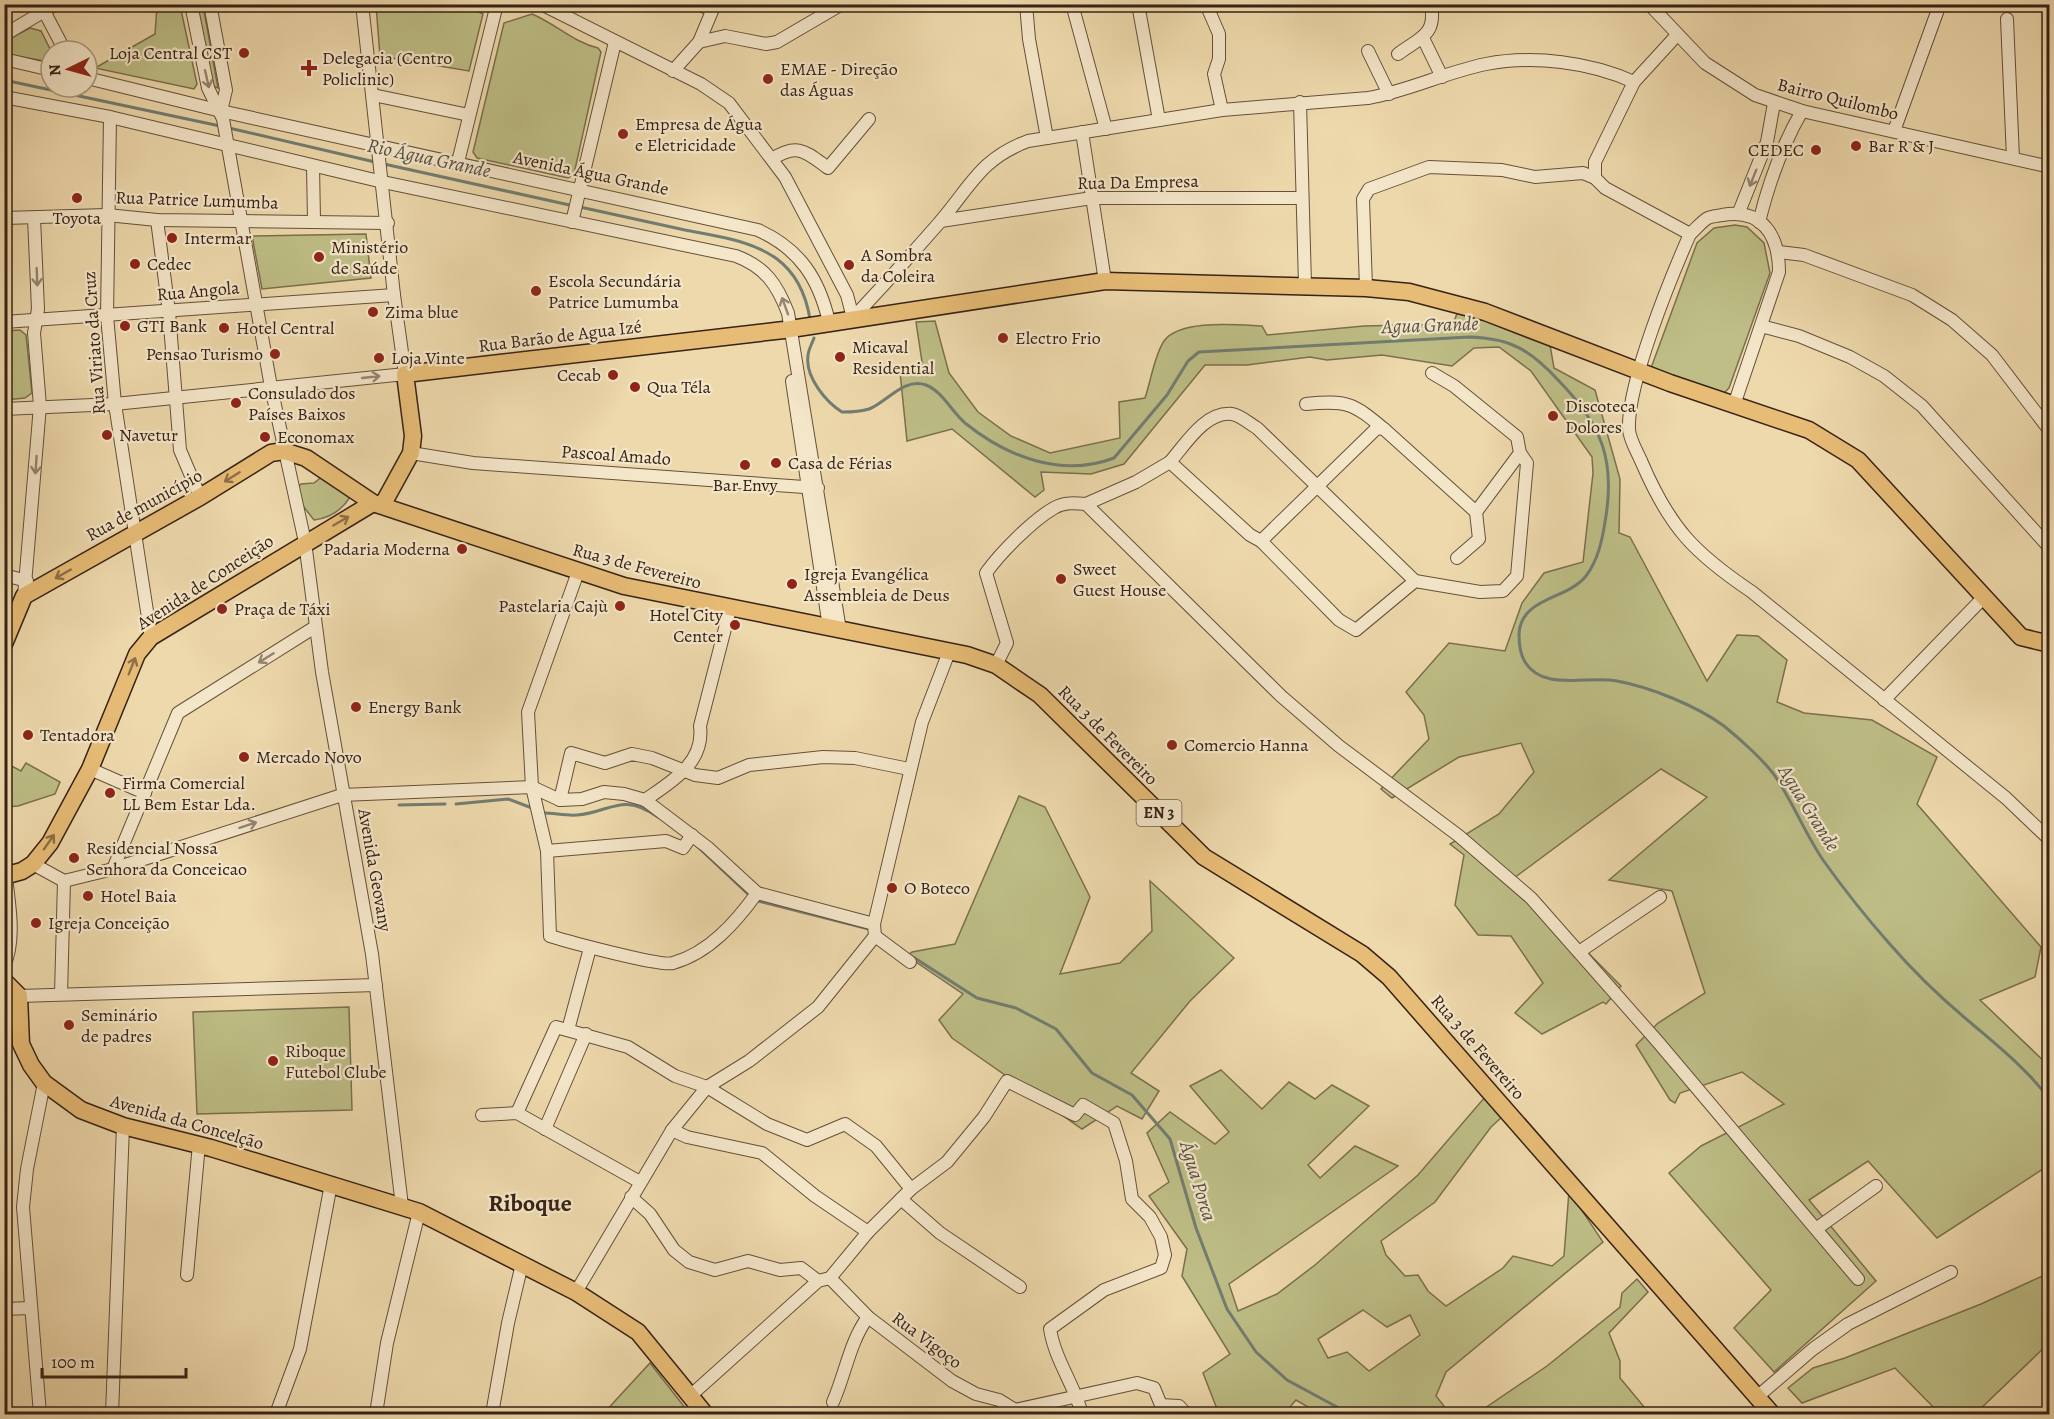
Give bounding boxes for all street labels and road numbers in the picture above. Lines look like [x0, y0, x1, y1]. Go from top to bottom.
street label: Bairro Quilombo [1775, 72, 1901, 126]
street label: Avenida Água Grande [510, 145, 671, 201]
street label: Rua Da Empresa [1077, 169, 1200, 195]
street label: Rua Patrice Lumumba [115, 185, 280, 215]
street label: Rua Viriato da Cruz [77, 270, 111, 416]
street label: Rua Angola [156, 275, 241, 307]
street label: Rua Barão de Agua Izé [477, 314, 643, 358]
street label: Pascoal Amado [560, 439, 672, 471]
street label: Rua de município [82, 463, 206, 547]
street label: Avenida de Conceição [131, 529, 278, 636]
street label: Rua 3 de Fevereiro [570, 537, 704, 595]
street label: Rua 3 de Fevereiro [1053, 680, 1163, 790]
road number: EN 3 [1136, 800, 1182, 826]
street label: Avenida Geovany [352, 806, 398, 934]
street label: Rua 3 de Fevereiro [1426, 989, 1530, 1105]
street label: Avenida da Concelção [107, 1088, 267, 1155]
street label: Rua Vigoço [887, 1306, 967, 1374]

